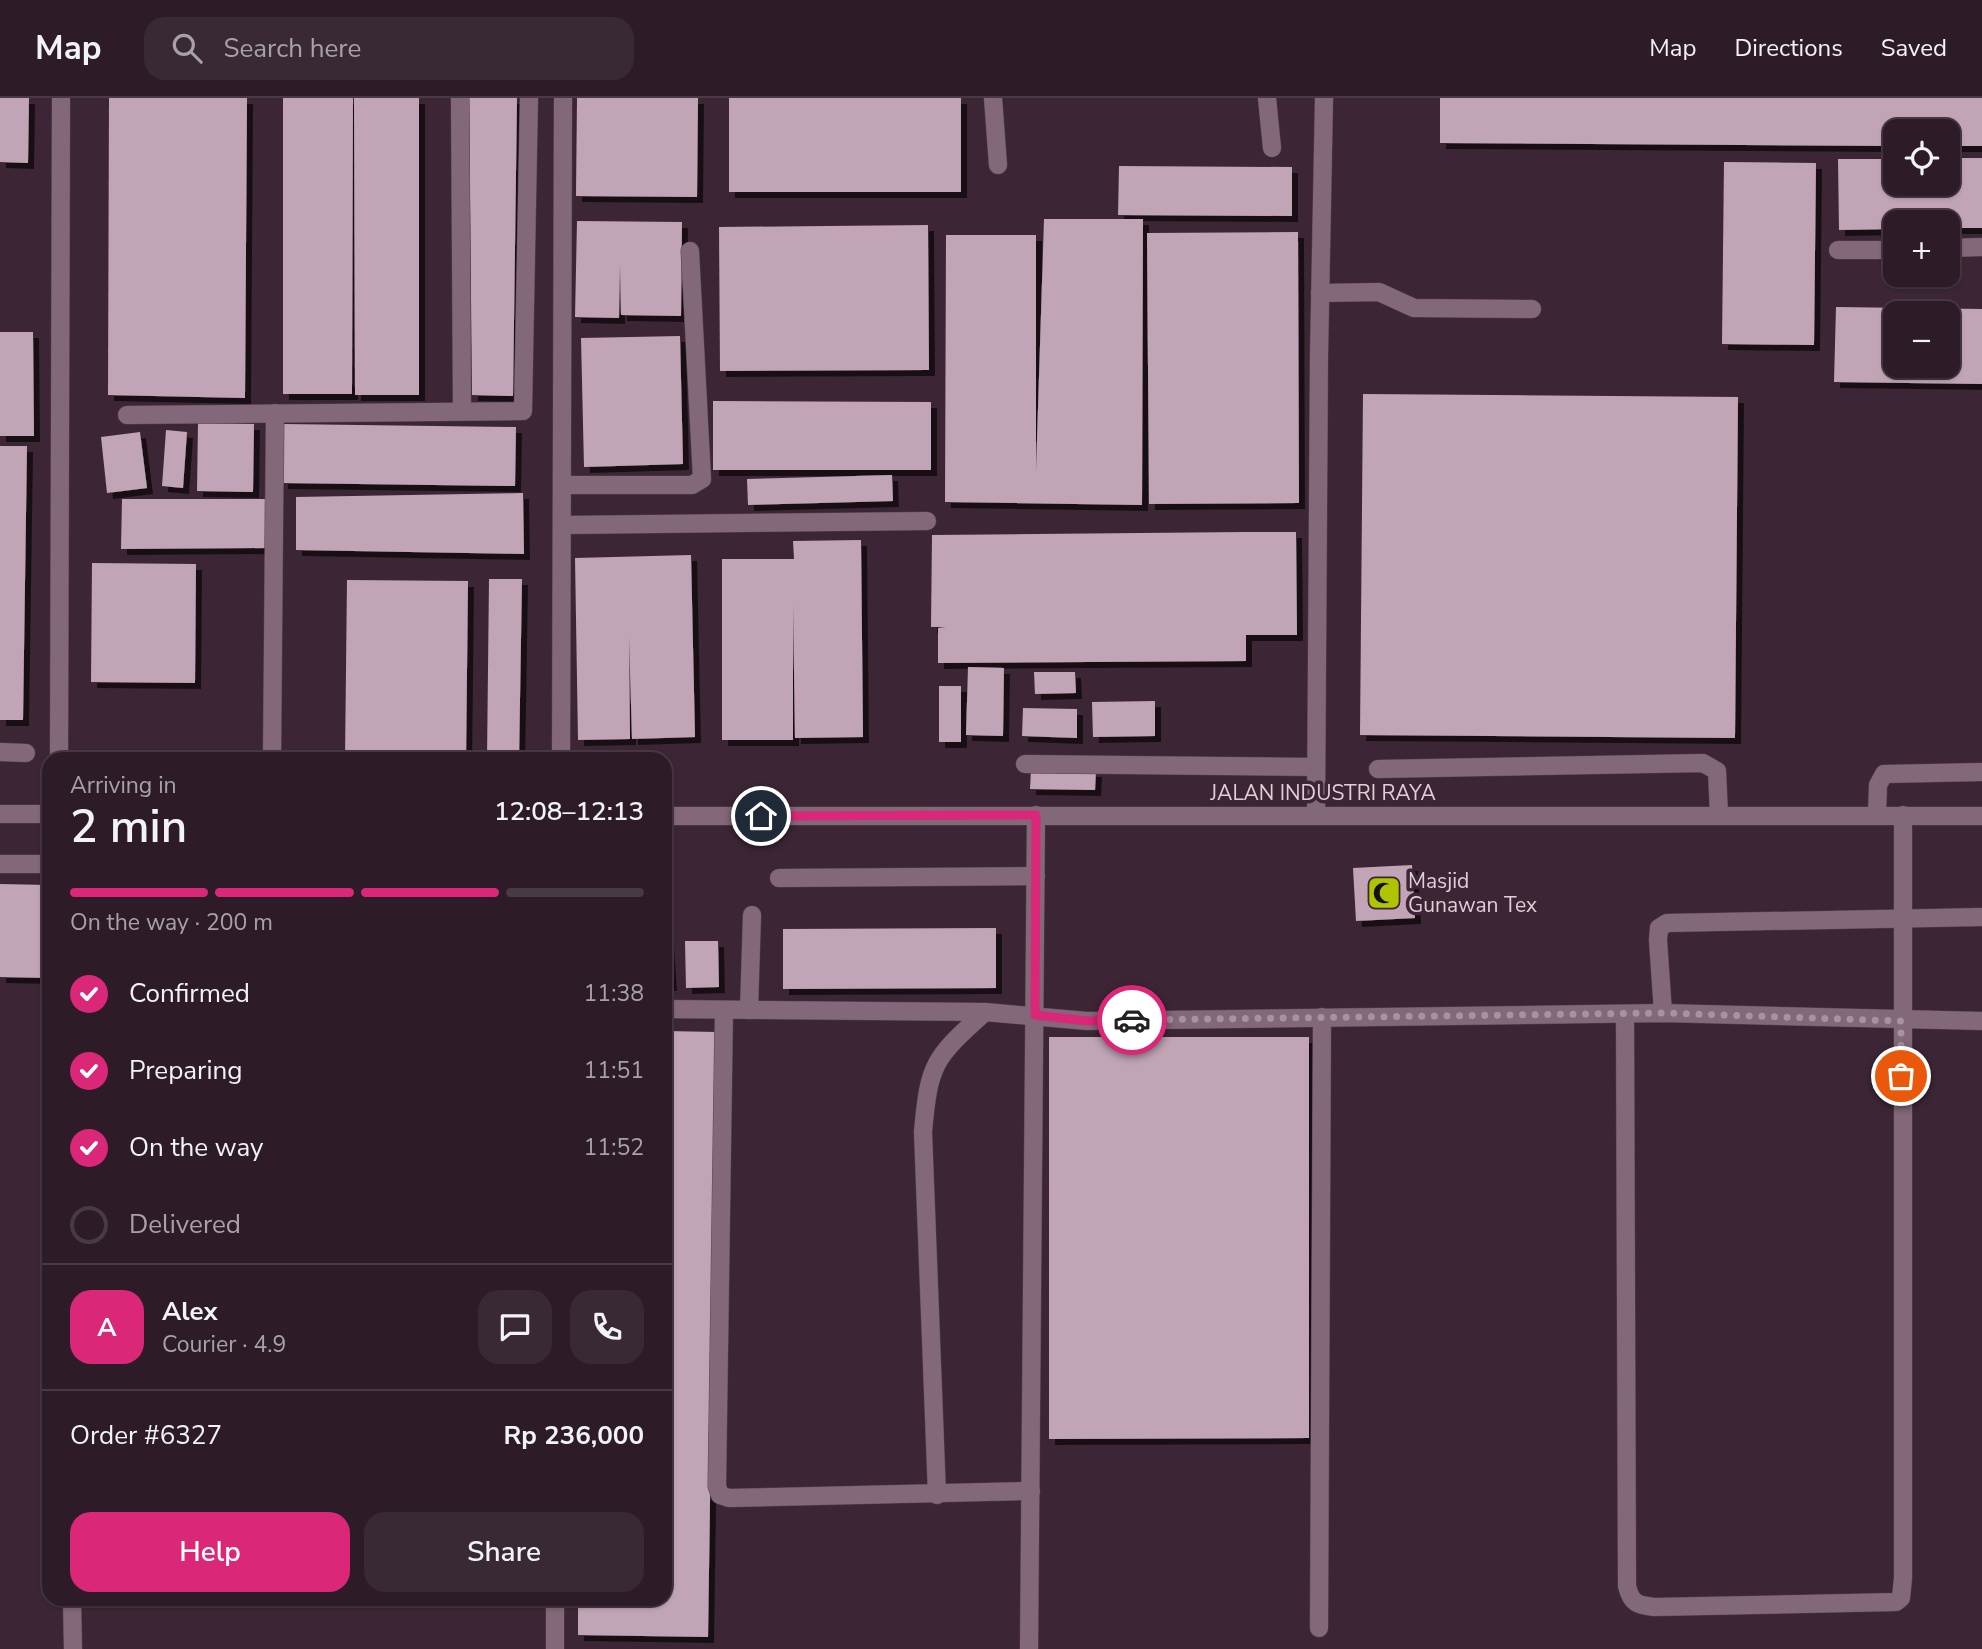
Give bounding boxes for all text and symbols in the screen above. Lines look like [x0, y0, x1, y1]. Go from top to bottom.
search box [144, 17, 634, 80]
text: Map [35, 26, 102, 71]
icon: search [168, 29, 206, 67]
text: Search here [224, 31, 361, 66]
text: Map [1649, 32, 1696, 64]
text: Directions [1734, 32, 1843, 64]
text: Saved [1881, 32, 1947, 64]
map controls [1883, 119, 1960, 378]
button: locate [1883, 119, 1960, 196]
button: + [1883, 210, 1960, 287]
button: − [1883, 301, 1960, 378]
text: Arriving in [70, 770, 177, 801]
street label: JALAN INDUSTRI RAYA [1209, 779, 1436, 807]
pin [731, 786, 791, 846]
text: 12:08–12:13 [494, 794, 644, 829]
text: 2 min [70, 795, 187, 858]
icon: home [742, 797, 780, 835]
place label: Masjid Gunawan Tex [1408, 867, 1537, 919]
mosque icon: Masjid Gunawan Tex [1365, 874, 1403, 912]
text: On the way · 200 m [70, 907, 273, 938]
icon: check [70, 975, 108, 1013]
text: Confirmed [129, 976, 250, 1011]
text: 11:38 [584, 978, 644, 1009]
courier [1097, 985, 1167, 1055]
icon: car [1113, 1001, 1151, 1039]
pin [1871, 1046, 1931, 1106]
icon: check [70, 1052, 108, 1090]
text: Preparing [129, 1053, 242, 1088]
text: 11:51 [584, 1055, 644, 1086]
icon: bag [1882, 1057, 1920, 1095]
icon: check [70, 1129, 108, 1167]
text: On the way [129, 1130, 263, 1165]
text: 11:52 [584, 1132, 644, 1163]
text: Delivered [129, 1207, 241, 1242]
button: chat [478, 1290, 552, 1364]
button: phone [570, 1290, 644, 1364]
text: Alex [162, 1294, 218, 1329]
text: A [97, 1310, 117, 1345]
text: Courier · 4.9 [162, 1329, 286, 1360]
text: Order #6327 [70, 1418, 222, 1453]
text: Rp 236,000 [503, 1418, 644, 1453]
button: Help [70, 1512, 350, 1592]
button: Share [364, 1512, 644, 1592]

